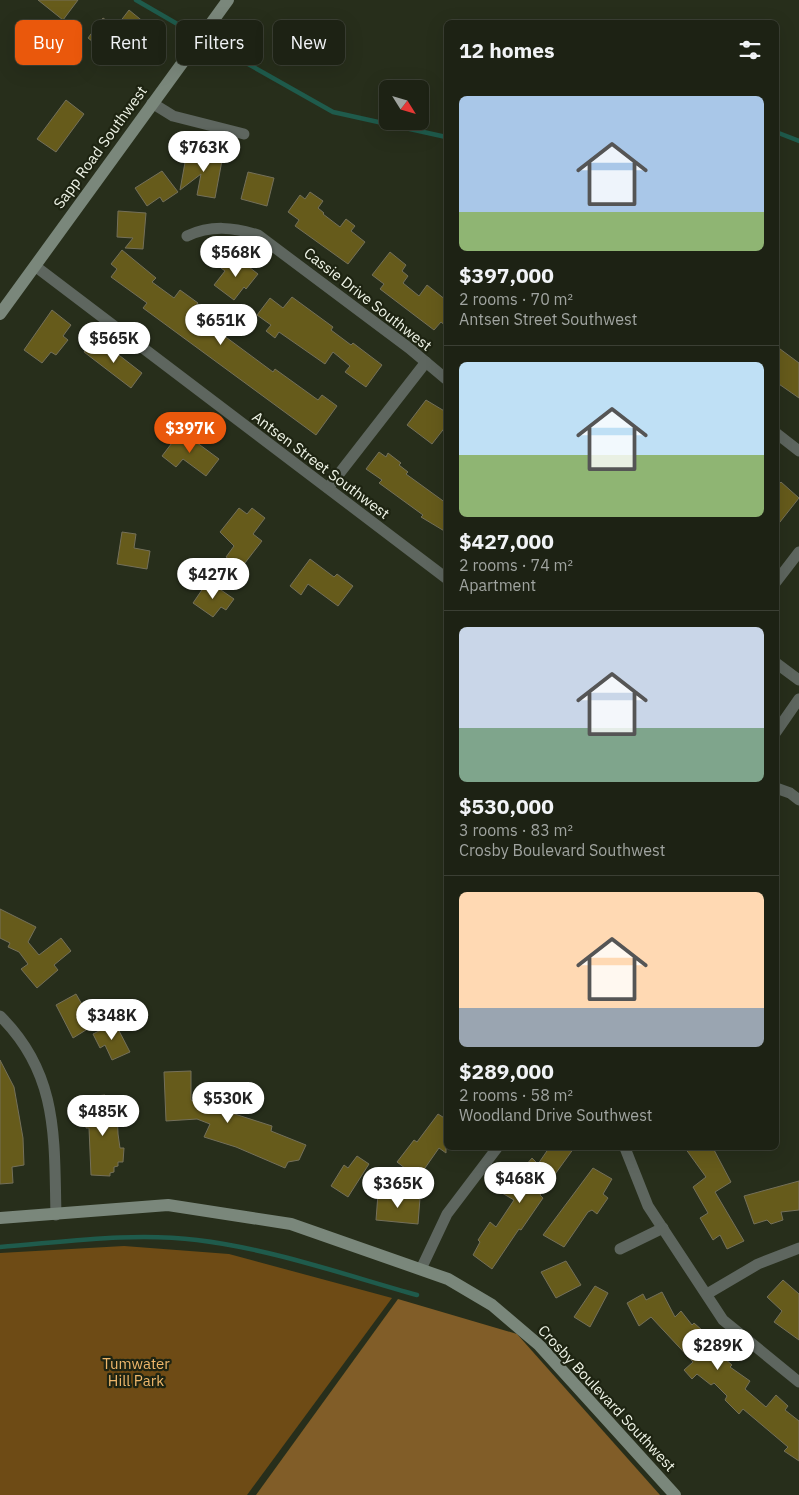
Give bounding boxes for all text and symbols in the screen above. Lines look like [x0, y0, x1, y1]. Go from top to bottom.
chip: Buy [15, 20, 82, 65]
chip: Rent [92, 20, 166, 65]
chip: Filters [176, 20, 263, 65]
chip: New [273, 20, 345, 65]
text: 12 homes [459, 36, 555, 64]
icon: filters [736, 36, 764, 64]
north arrow [379, 80, 429, 130]
map controls [379, 80, 429, 130]
street label: Sapp Road Southwest [49, 82, 151, 212]
icon: home [567, 129, 657, 219]
pin: $763K [169, 130, 239, 173]
text: $763K [179, 137, 229, 157]
pin: $568K [201, 236, 271, 278]
text: $568K [211, 242, 261, 262]
street label: Cassie Drive Southwest [300, 243, 436, 355]
text: $397,000 [459, 261, 554, 289]
text: 2 rooms · 70 m² [459, 289, 573, 309]
pin: $651K [186, 304, 256, 346]
text: Antsen Street Southwest [459, 309, 637, 329]
text: $651K [196, 310, 246, 330]
pin: $565K [79, 322, 149, 364]
text: $565K [89, 328, 139, 348]
icon: home [567, 394, 657, 484]
street label: Antsen Street Southwest [249, 407, 393, 523]
pin: $397K [155, 412, 225, 454]
text: $397K [165, 418, 215, 438]
text: $427,000 [459, 527, 554, 555]
text: 2 rooms · 74 m² [459, 555, 573, 575]
pin: $427K [178, 558, 248, 600]
text: $427K [188, 564, 238, 584]
text: Apartment [459, 575, 536, 595]
icon: home [567, 659, 657, 749]
text: $530,000 [459, 792, 554, 820]
text: 3 rooms · 83 m² [459, 820, 573, 840]
text: Crosby Boulevard Southwest [459, 840, 665, 860]
icon: home [567, 924, 657, 1014]
pin: $348K [77, 998, 147, 1041]
text: $348K [87, 1005, 137, 1025]
text: $289,000 [459, 1057, 554, 1085]
pin: $530K [193, 1082, 263, 1124]
text: 2 rooms · 58 m² [459, 1085, 573, 1105]
text: $530K [203, 1088, 253, 1108]
pin: $485K [68, 1094, 138, 1137]
text: $485K [78, 1101, 128, 1121]
text: Woodland Drive Southwest [459, 1105, 652, 1125]
pin: $468K [485, 1162, 555, 1204]
pin: $365K [363, 1166, 433, 1209]
text: $468K [495, 1168, 545, 1188]
text: $365K [373, 1173, 423, 1193]
street label: Crosby Boulevard Southwest [534, 1321, 680, 1475]
pin: $289K [683, 1328, 753, 1371]
text: $289K [693, 1335, 743, 1355]
park label: Tumwater Hill Park [102, 1354, 170, 1390]

